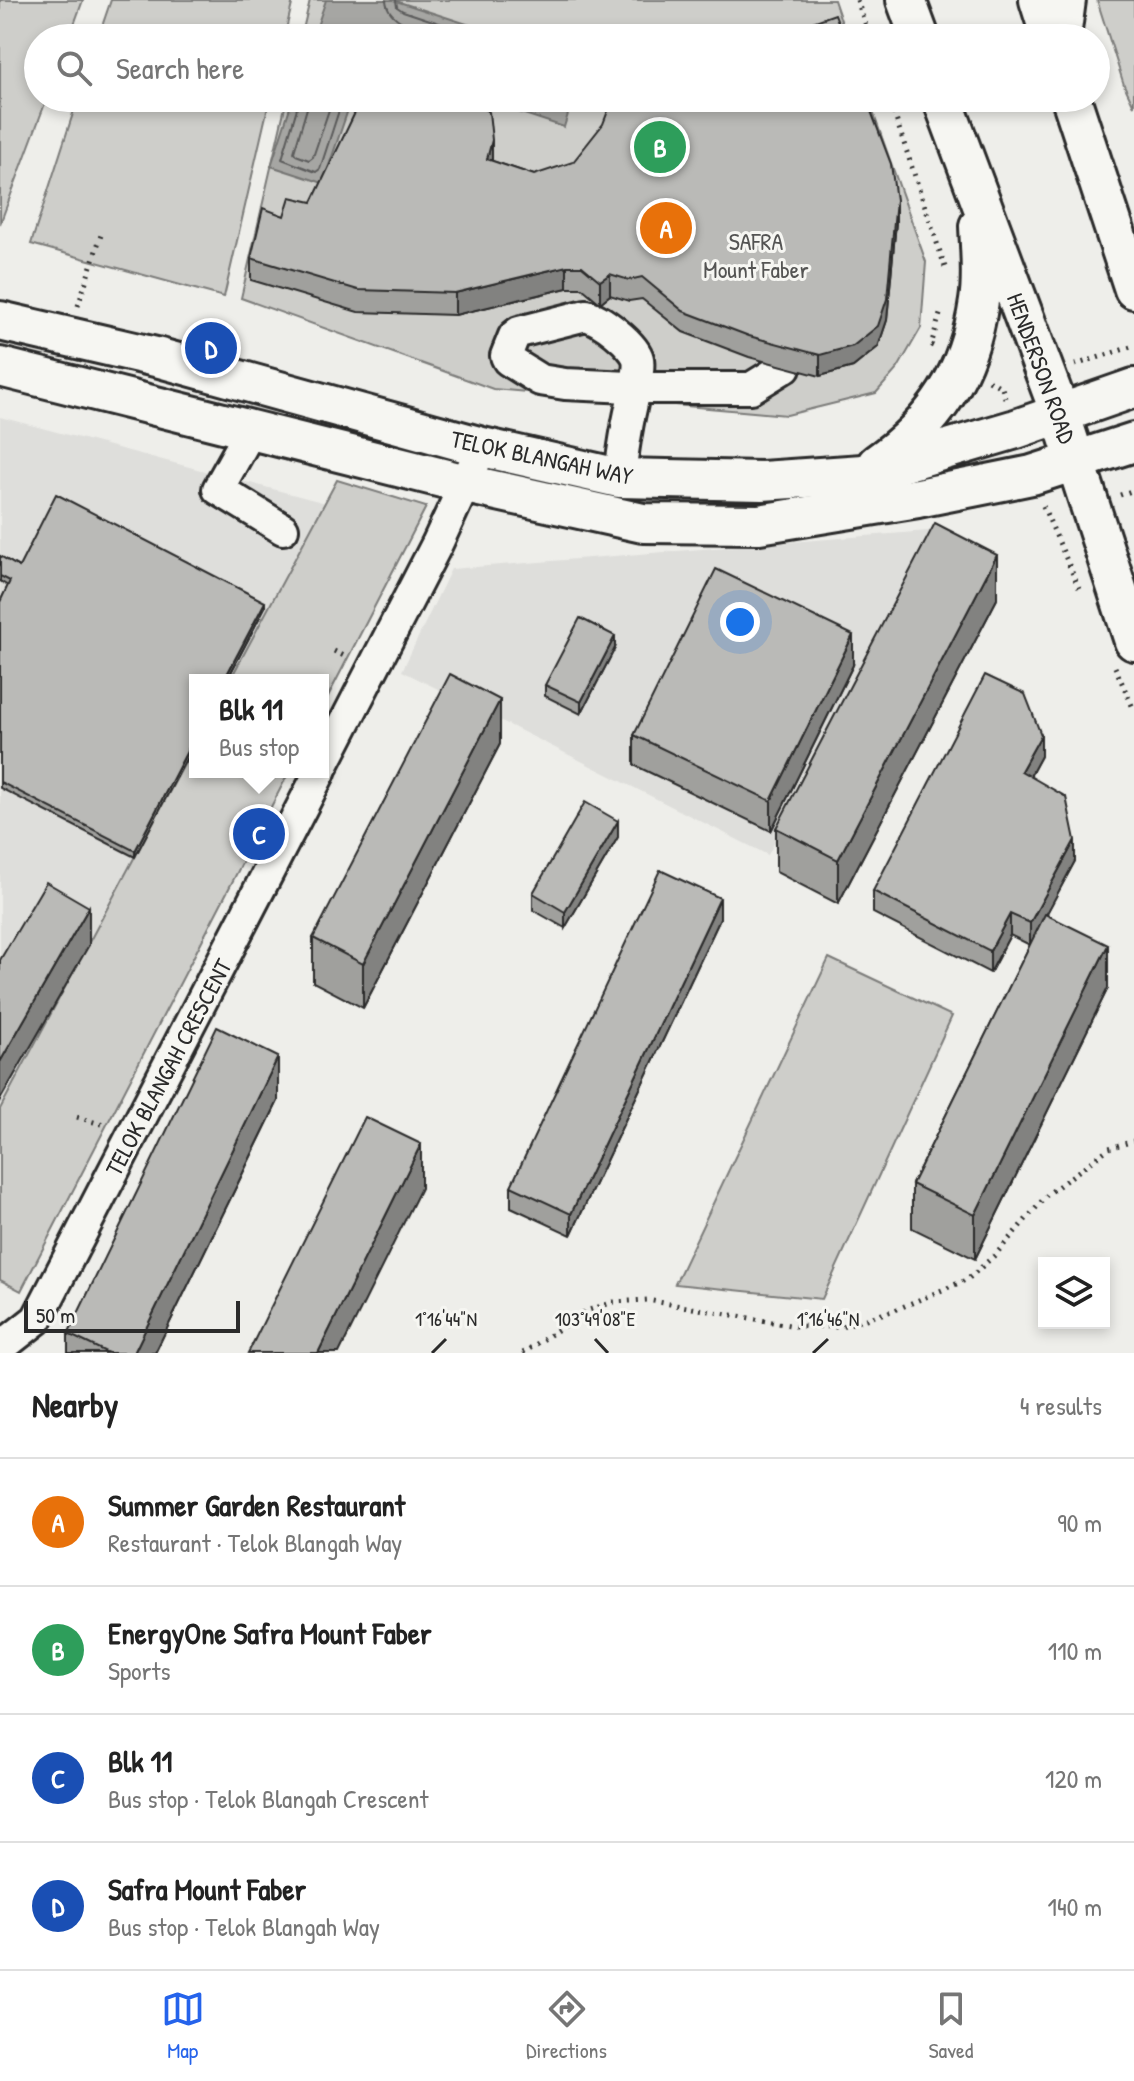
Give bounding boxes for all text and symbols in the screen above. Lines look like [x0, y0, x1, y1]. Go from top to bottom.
search box [24, 24, 1110, 112]
icon: search [52, 46, 96, 90]
text: Search here [116, 48, 244, 88]
pin: B [634, 117, 686, 177]
pin: A [640, 198, 692, 258]
park label: SAFRA Mount Faber [703, 225, 809, 285]
street label: HENDERSON ROAD [1000, 289, 1084, 448]
pin: D [185, 318, 237, 378]
street label: TELOK BLANGAH WAY [448, 422, 636, 492]
your location [720, 602, 760, 642]
popup [189, 674, 329, 778]
text: Blk 11 [219, 689, 283, 729]
text: Bus stop [219, 729, 299, 764]
pin: C [233, 804, 285, 864]
street label: TELOK BLANGAH CRESCENT [97, 952, 239, 1181]
map controls [1038, 1257, 1110, 1329]
button: layers [1038, 1257, 1110, 1329]
scale bar [24, 1297, 240, 1333]
text: 50 m [36, 1300, 75, 1330]
text: 1°16'44"N [415, 1305, 477, 1332]
text: 103°49'08"E [555, 1305, 635, 1332]
text: 1°16'46"N [797, 1305, 859, 1332]
text: Nearby [32, 1382, 118, 1428]
text: 4 results [1020, 1388, 1102, 1423]
text: Summer Garden Restaurant [108, 1485, 405, 1525]
text: A [52, 1505, 64, 1540]
text: 90 m [1057, 1505, 1102, 1540]
text: Restaurant · Telok Blangah Way [108, 1525, 402, 1560]
text: EnergyOne Safra Mount Faber [108, 1613, 432, 1653]
text: B [51, 1633, 65, 1668]
text: 110 m [1048, 1633, 1102, 1668]
text: Sports [108, 1653, 171, 1688]
text: Blk 11 [108, 1741, 172, 1781]
text: C [51, 1761, 65, 1796]
text: 120 m [1045, 1761, 1102, 1796]
text: Bus stop · Telok Blangah Crescent [108, 1781, 428, 1816]
text: Safra Mount Faber [108, 1869, 306, 1909]
text: D [52, 1889, 64, 1924]
text: 140 m [1048, 1889, 1102, 1924]
text: Bus stop · Telok Blangah Way [108, 1909, 380, 1944]
tab: Map [161, 1987, 205, 2065]
tab: Directions [526, 1987, 607, 2065]
tab: Saved [928, 1987, 973, 2065]

